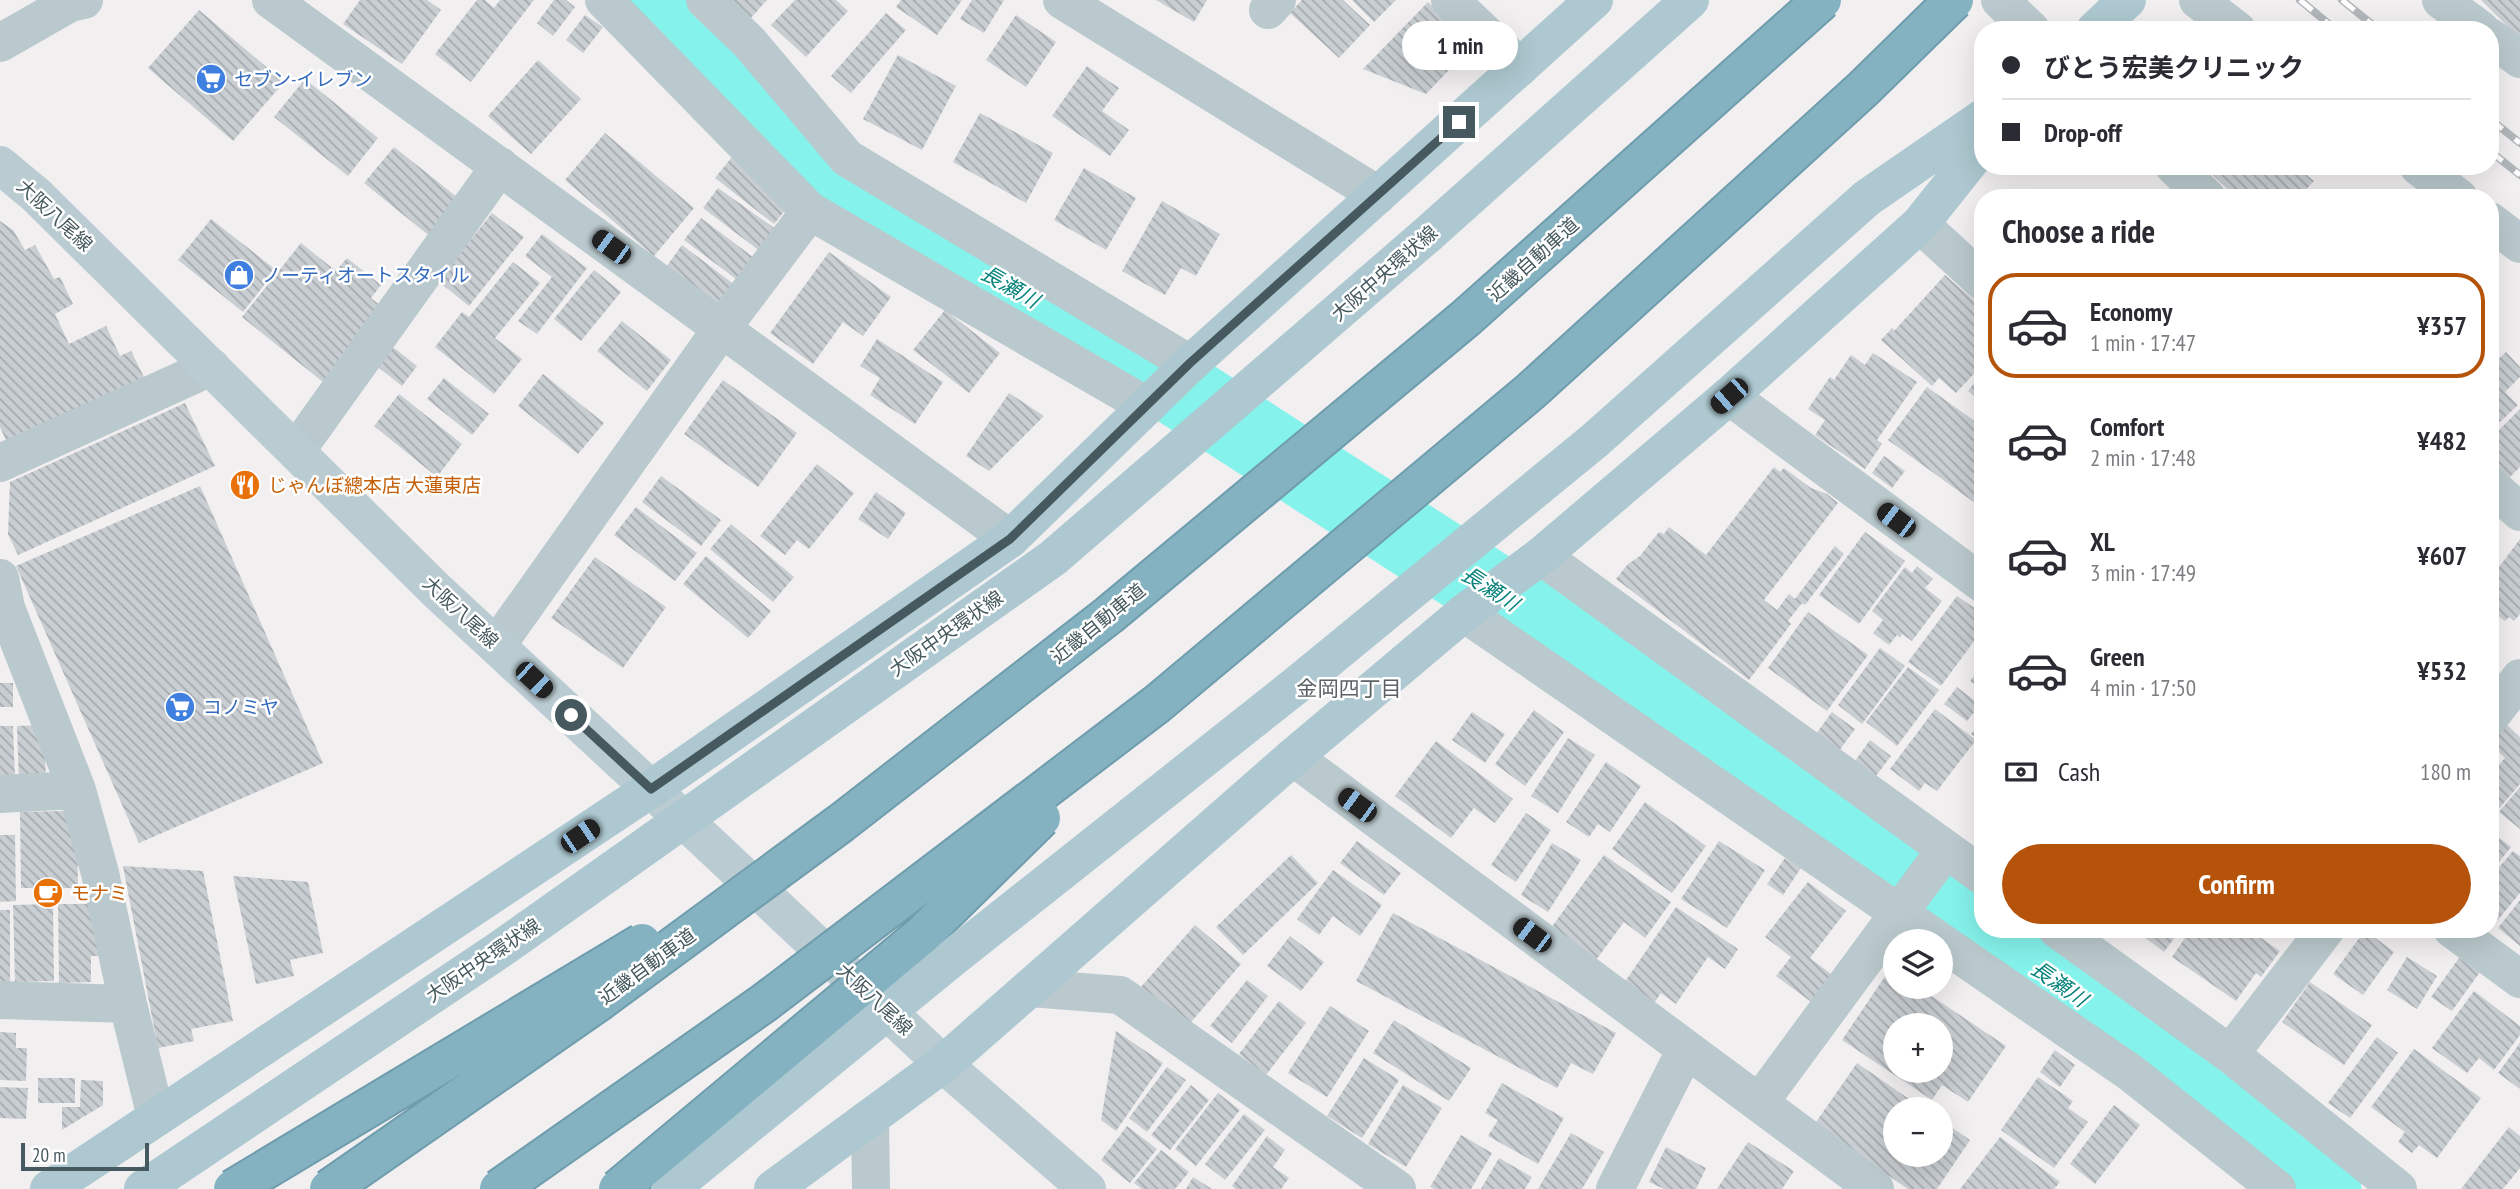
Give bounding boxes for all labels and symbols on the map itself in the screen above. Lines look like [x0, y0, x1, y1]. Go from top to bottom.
callout: 1 min [1401, 20, 1517, 69]
supermarket icon: セブン-イレブン [194, 62, 228, 96]
place label: セブン-イレブン [234, 67, 373, 91]
route end [1443, 106, 1475, 138]
street label: 大阪八尾線 [12, 174, 98, 256]
street label: 近畿自動車道 [1483, 212, 1583, 306]
street label: 大阪中央環状線 [1326, 220, 1442, 326]
car [588, 226, 635, 268]
shop icon: ノーティオートスタイル [222, 258, 256, 292]
water label: 長瀬川 [976, 259, 1046, 315]
place label: ノーティオートスタイル [262, 263, 470, 287]
car [1707, 374, 1752, 418]
restaurant icon: じゃんぼ總本店 大蓮東店 [228, 468, 262, 502]
place label: じゃんぼ總本店 大蓮東店 [268, 473, 481, 497]
car [1873, 499, 1920, 541]
water label: 長瀬川 [1457, 560, 1526, 618]
street label: 大阪八尾線 [418, 571, 504, 653]
street label: 近畿自動車道 [1046, 578, 1150, 668]
street label: 大阪中央環状線 [885, 585, 1007, 681]
car [512, 658, 557, 702]
district label: 金岡四丁目 [1297, 675, 1402, 702]
supermarket icon: コノミヤ [163, 690, 197, 724]
place label: コノミヤ [203, 695, 279, 719]
route start [555, 699, 587, 731]
car [1334, 784, 1381, 826]
car [557, 816, 604, 856]
cafe icon: モナミ [31, 876, 65, 910]
place label: モナミ [71, 881, 128, 905]
street label: 大阪中央環状線 [421, 913, 545, 1007]
car [1509, 914, 1556, 956]
street label: 近畿自動車道 [594, 923, 700, 1009]
water label: 長瀬川 [2026, 954, 2094, 1014]
street label: 大阪八尾線 [832, 958, 918, 1040]
scale bar [21, 1140, 149, 1172]

